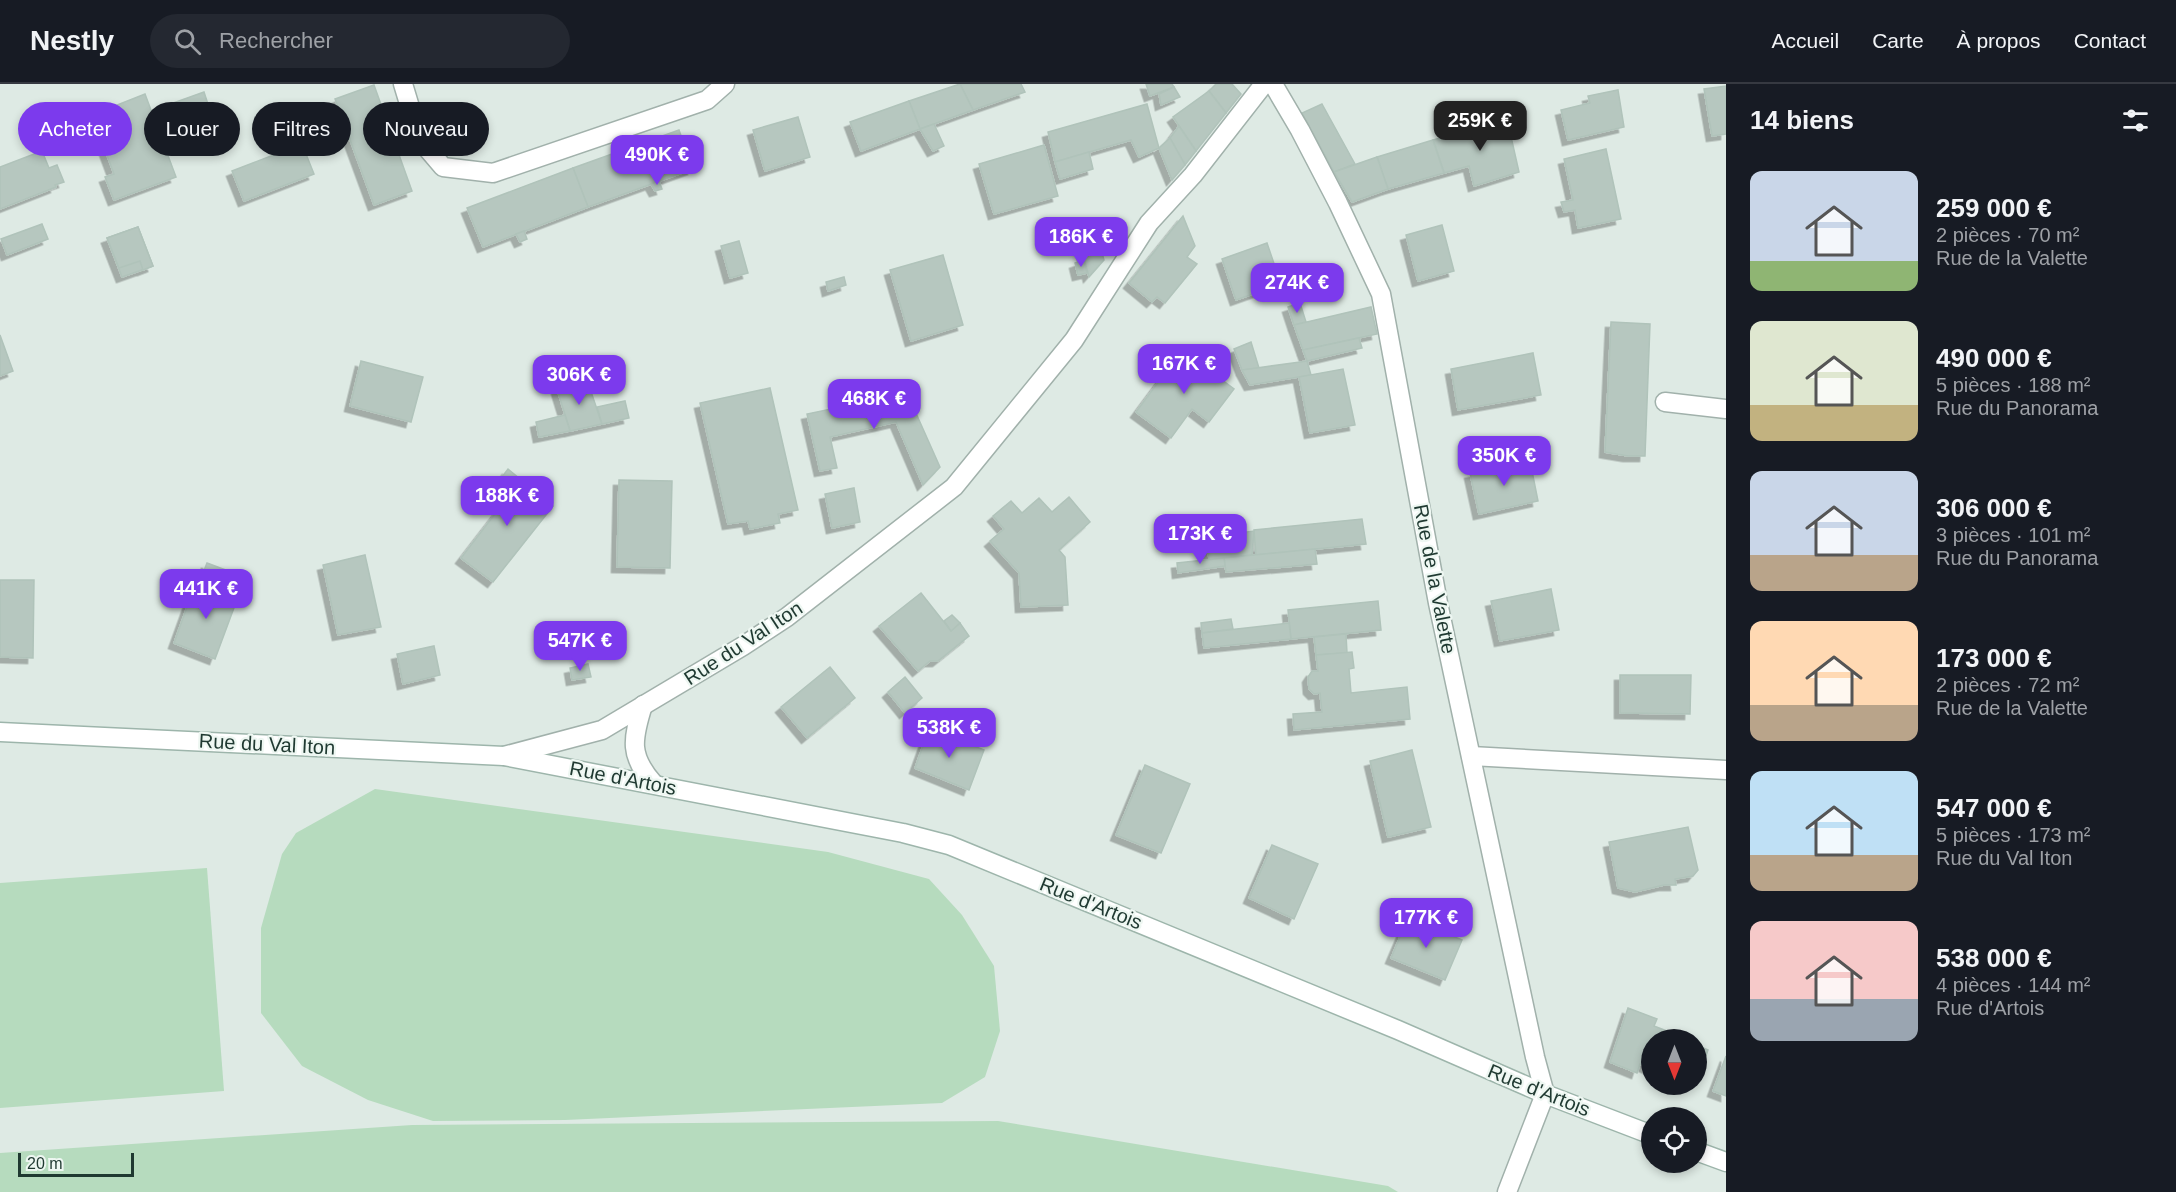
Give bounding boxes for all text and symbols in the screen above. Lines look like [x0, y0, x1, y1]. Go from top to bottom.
search box [150, 14, 570, 68]
text: Nestly [30, 25, 114, 56]
icon: search [171, 25, 204, 58]
text: Rechercher [219, 28, 333, 53]
text: Accueil [1772, 29, 1839, 52]
text: Carte [1872, 29, 1924, 52]
text: À propos [1957, 29, 2041, 52]
text: Contact [2074, 29, 2146, 52]
pin: 259K € [1431, 101, 1529, 152]
chip: Acheter [18, 102, 132, 156]
chip: Louer [144, 102, 240, 156]
chip: Filtres [252, 102, 351, 156]
chip: Nouveau [363, 102, 489, 156]
icon: filters [2119, 104, 2152, 137]
text: 14 biens [1750, 105, 1854, 135]
text: 259K € [1448, 109, 1512, 131]
pin: 490K € [608, 135, 706, 186]
text: 490K € [625, 143, 689, 165]
text: 259 000 € [1936, 193, 2052, 223]
icon: home [1798, 195, 1870, 267]
pin: 186K € [1032, 217, 1130, 268]
text: 2 pièces · 70 m² [1936, 224, 2079, 246]
text: 186K € [1049, 225, 1113, 247]
text: Rue de la Valette [1936, 247, 2088, 269]
pin: 274K € [1248, 263, 1346, 314]
text: 274K € [1265, 271, 1329, 293]
text: 490 000 € [1936, 343, 2052, 373]
pin: 167K € [1135, 344, 1233, 395]
icon: home [1798, 345, 1870, 417]
text: 167K € [1152, 352, 1216, 374]
pin: 306K € [530, 355, 628, 406]
text: 306K € [547, 363, 611, 385]
text: 5 pièces · 188 m² [1936, 374, 2091, 396]
pin: 468K € [825, 379, 923, 430]
text: 468K € [842, 387, 906, 409]
text: Rue du Panorama [1936, 397, 2098, 419]
pin: 350K € [1455, 436, 1553, 487]
text: 350K € [1472, 444, 1536, 466]
pin: 188K € [458, 476, 556, 527]
text: 188K € [475, 484, 539, 506]
text: 306 000 € [1936, 493, 2052, 523]
icon: home [1798, 495, 1870, 567]
street label: Rue de la Valette [1410, 502, 1460, 656]
pin: 173K € [1151, 514, 1249, 565]
text: 173K € [1168, 522, 1232, 544]
text: 3 pièces · 101 m² [1936, 524, 2091, 546]
text: Rue du Panorama [1936, 547, 2098, 569]
pin: 441K € [157, 569, 255, 620]
text: 441K € [174, 577, 238, 599]
street label: Rue du Val Iton [680, 597, 806, 689]
pin: 547K € [531, 621, 629, 672]
text: 547K € [548, 629, 612, 651]
text: 173 000 € [1936, 643, 2052, 673]
icon: home [1798, 645, 1870, 717]
text: 2 pièces · 72 m² [1936, 674, 2079, 696]
text: Rue de la Valette [1936, 697, 2088, 719]
pin: 538K € [900, 708, 998, 759]
text: 538K € [917, 716, 981, 738]
street label: Rue du Val Iton [198, 729, 336, 759]
street label: Rue d'Artois [568, 757, 678, 799]
text: 547 000 € [1936, 793, 2052, 823]
icon: home [1798, 795, 1870, 867]
text: 5 pièces · 173 m² [1936, 824, 2091, 846]
text: Rue du Val Iton [1936, 847, 2072, 869]
street label: Rue d'Artois [1037, 873, 1145, 933]
pin: 177K € [1377, 898, 1475, 949]
text: 177K € [1394, 906, 1458, 928]
text: 538 000 € [1936, 943, 2052, 973]
icon: home [1798, 945, 1870, 1017]
text: 4 pièces · 144 m² [1936, 974, 2091, 996]
text: Rue d'Artois [1936, 997, 2044, 1019]
north arrow [1641, 1029, 1707, 1095]
map controls [1641, 1029, 1707, 1173]
street label: Rue d'Artois [1485, 1060, 1593, 1120]
button: locate [1641, 1107, 1707, 1173]
scale bar [18, 1150, 134, 1178]
text: 20 m [27, 1155, 63, 1172]

